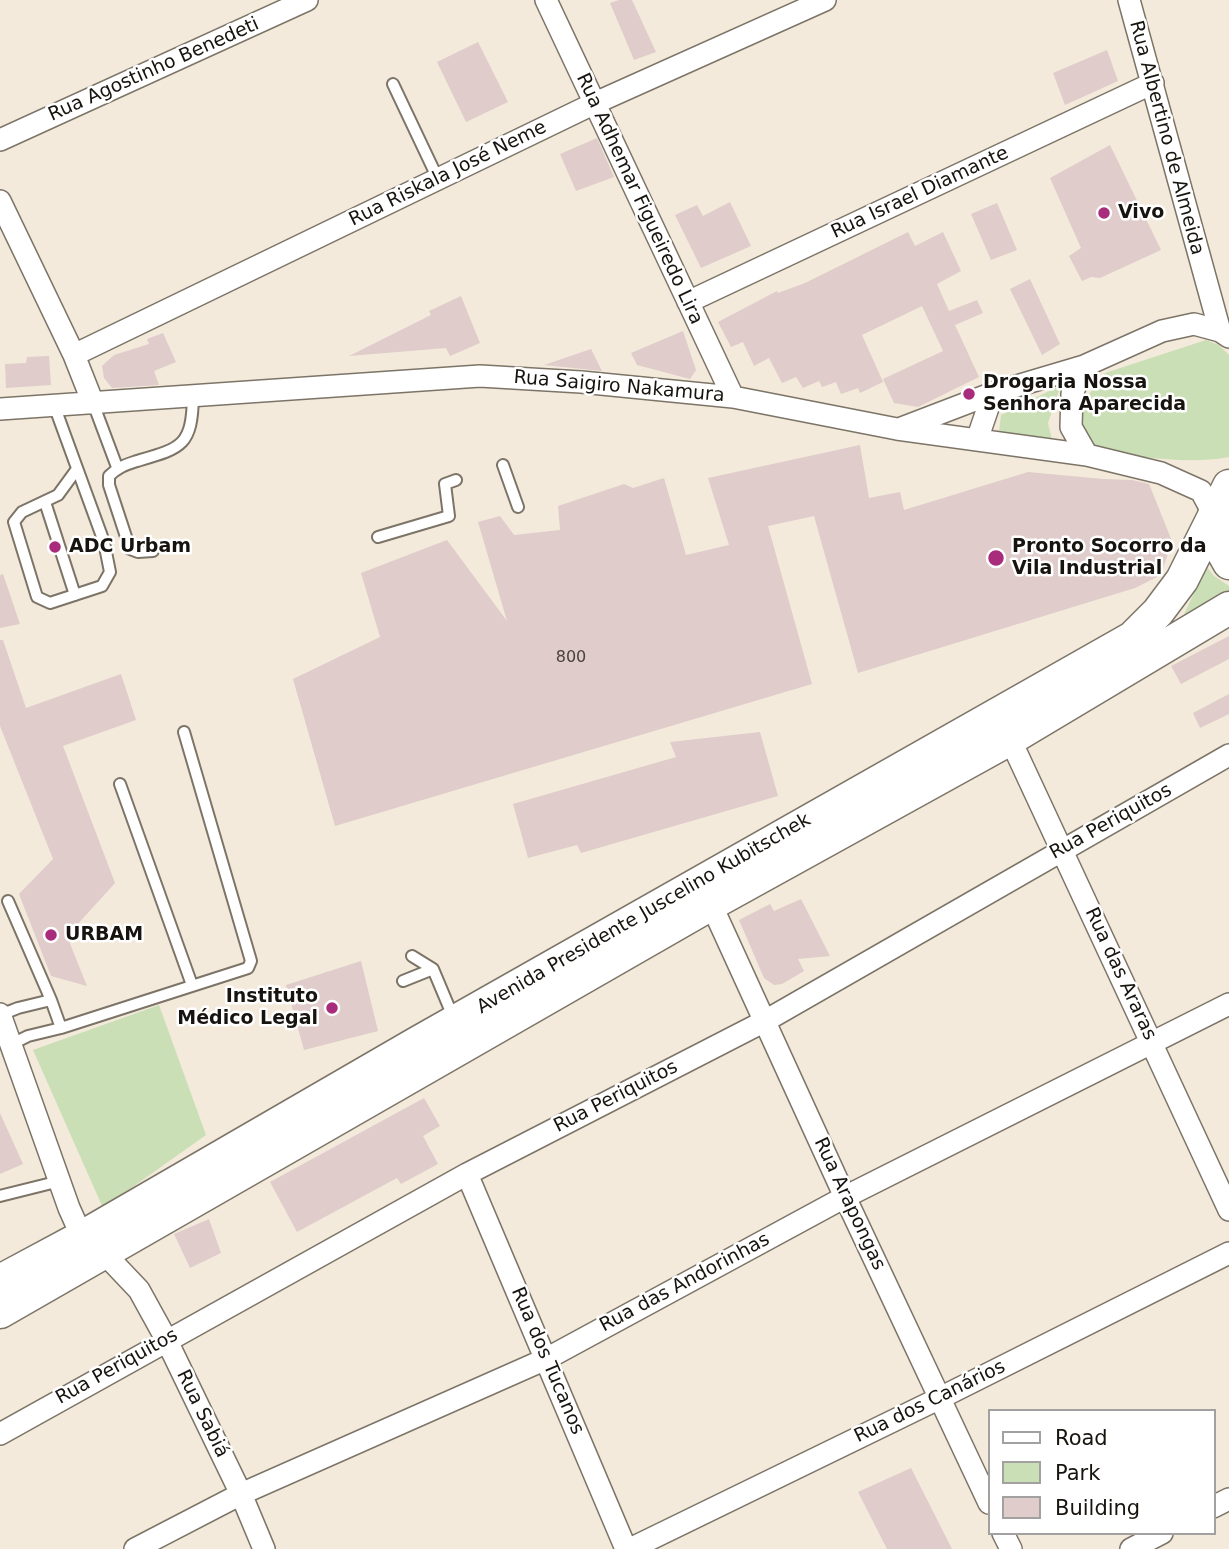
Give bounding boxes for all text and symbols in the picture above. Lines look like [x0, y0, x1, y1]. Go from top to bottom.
street label: Rua Agostinho Benedeti [45, 13, 263, 127]
street label: Rua Albertino de Almeida [1124, 18, 1208, 258]
street label: Rua Adhemar Figueiredo Lira [571, 70, 707, 328]
street label: Rua Riskala José Neme [346, 116, 550, 232]
street label: Rua Israel Diamante [828, 142, 1012, 244]
place label: Vivo [1118, 202, 1164, 224]
marker: Vivo [1096, 205, 1112, 221]
street label: Rua Saigiro Nakamura [513, 366, 725, 408]
place label: Drogaria Nossa Senhora Aparecida [983, 372, 1186, 416]
marker: Drogaria Nossa Senhora Aparecida [961, 386, 977, 402]
place label: ADC Urbam [69, 536, 191, 558]
place label: Pronto Socorro da Vila Industrial [1012, 536, 1207, 580]
marker: ADC Urbam [47, 539, 63, 555]
marker: Pronto Socorro da Vila Industrial [986, 548, 1006, 568]
house number: 800 [556, 648, 586, 668]
street label: Rua Periquitos [1046, 779, 1176, 865]
street label: Avenida Presidente Juscelino Kubitschek [473, 809, 815, 1019]
street label: Rua das Araras [1079, 904, 1161, 1044]
place label: URBAM [65, 924, 143, 946]
marker: URBAM [43, 927, 59, 943]
place label: Instituto Médico Legal [177, 986, 318, 1030]
marker: Instituto Médico Legal [324, 1000, 340, 1016]
street label: Rua Periquitos [550, 1056, 682, 1138]
street label: Rua Arapongas [808, 1134, 890, 1274]
street label: Rua das Andorinhas [596, 1229, 774, 1337]
street label: Rua dos Tucanos [506, 1284, 588, 1438]
street label: Rua Periquitos [52, 1324, 182, 1410]
street label: Rua dos Canários [851, 1356, 1009, 1448]
street label: Rua Sabiá [171, 1366, 233, 1462]
legend [988, 1409, 1215, 1535]
text: Road [1055, 1426, 1108, 1450]
text: Park [1055, 1461, 1100, 1485]
text: Building [1055, 1496, 1140, 1520]

